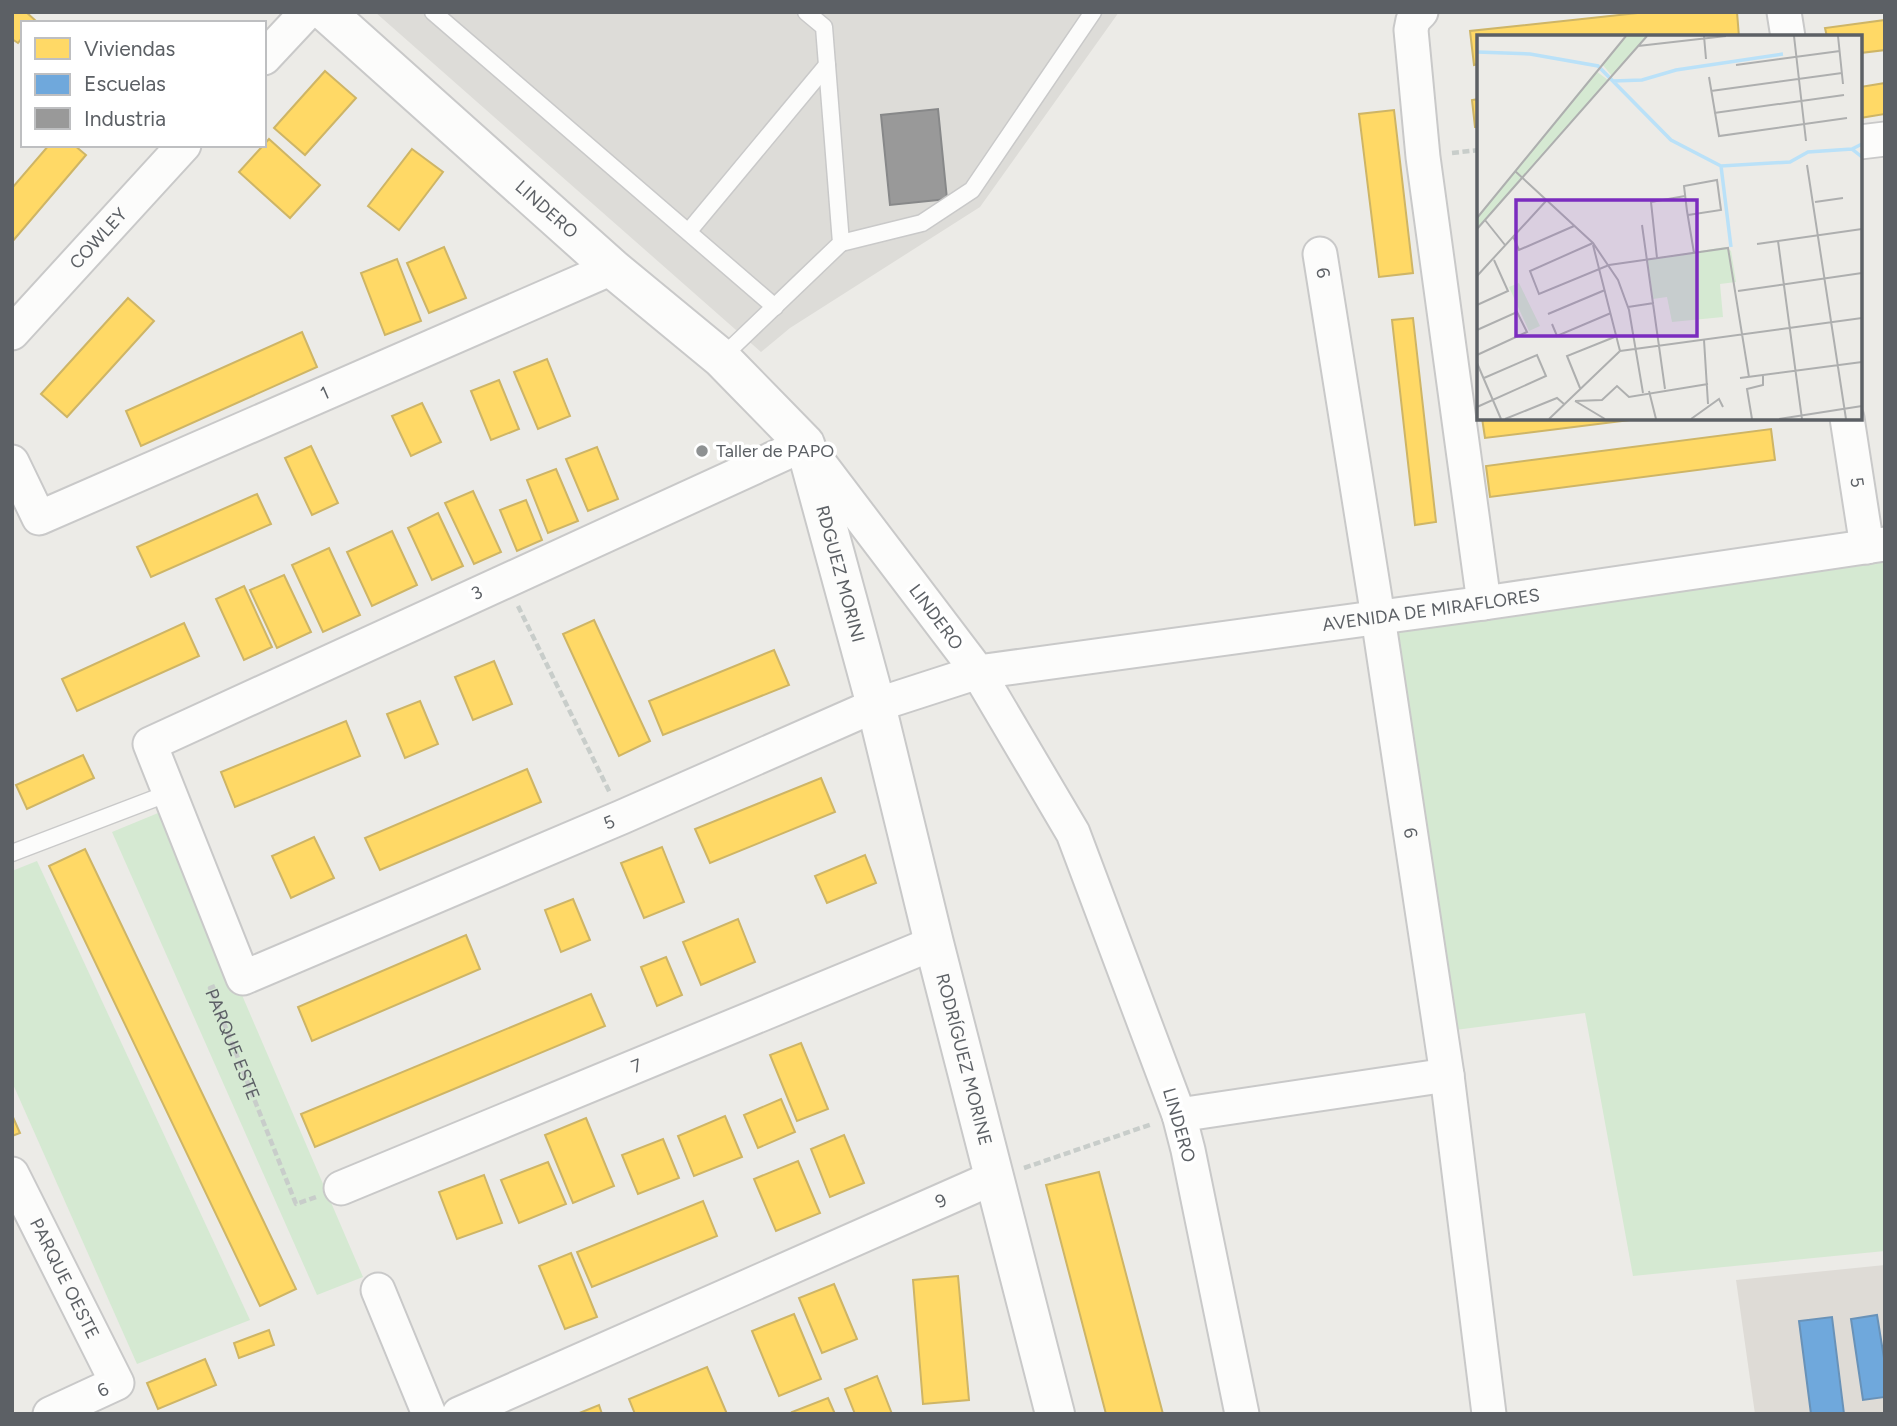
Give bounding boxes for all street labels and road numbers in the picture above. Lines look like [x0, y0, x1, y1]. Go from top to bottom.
street label: LINDERO [511, 176, 582, 243]
street label: COWLEY [65, 203, 132, 274]
street label: 6 [1311, 266, 1335, 280]
street label: 1 [317, 382, 333, 405]
street label: 5 [1845, 475, 1869, 489]
street label: RDGUEZ MORINI [811, 503, 869, 645]
street label: LINDERO [904, 580, 968, 654]
street label: 3 [468, 581, 486, 605]
street label: AVENIDA DE MIRAFLORES [1321, 584, 1541, 636]
street label: 5 [600, 810, 618, 835]
street label: 6 [1399, 826, 1422, 840]
street label: RODRÍGUEZ MORINE [931, 971, 997, 1148]
street label: PARQUE ESTE [200, 985, 264, 1103]
street label: 7 [628, 1054, 646, 1078]
street label: LINDERO [1158, 1085, 1200, 1165]
street label: 9 [932, 1189, 950, 1213]
street label: PARQUE OESTE [25, 1215, 104, 1342]
street label: 6 [94, 1378, 112, 1402]

